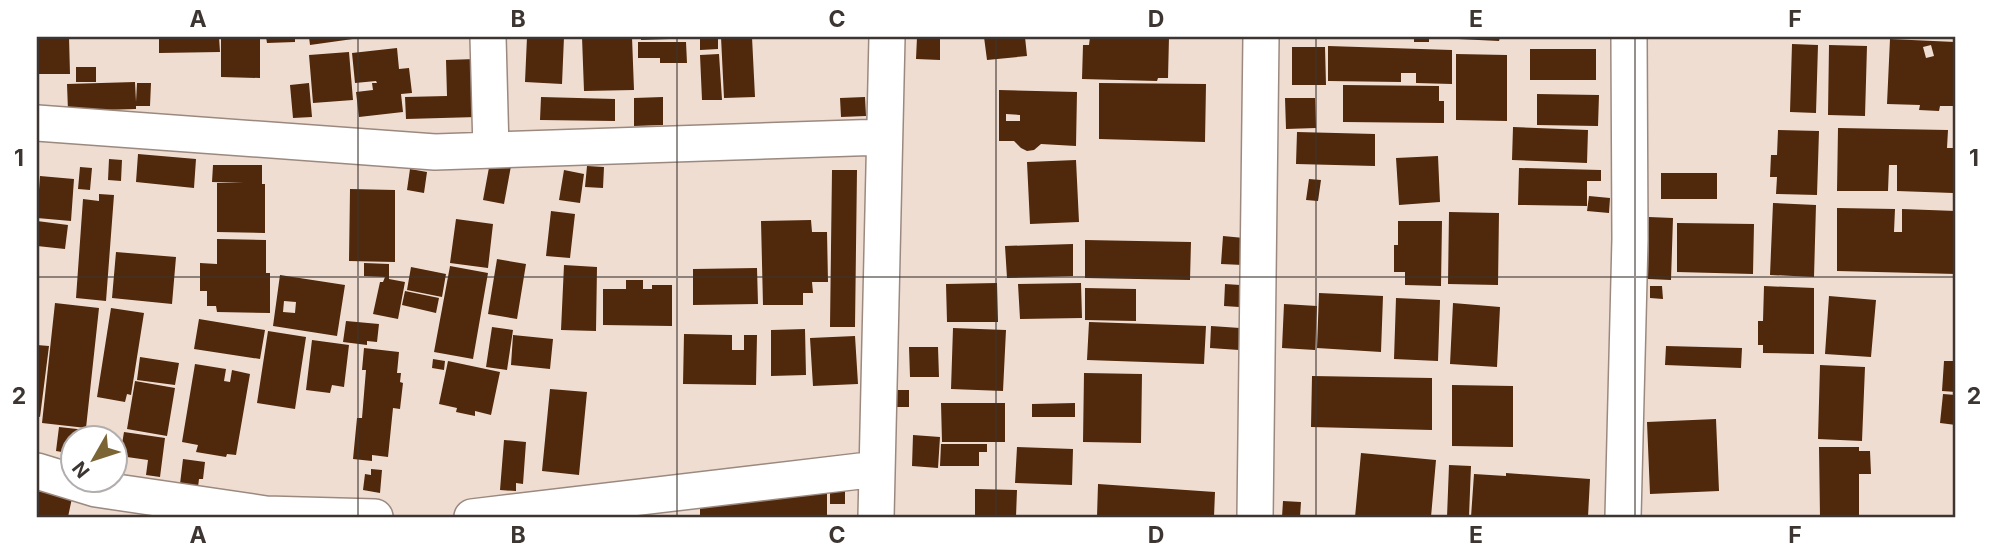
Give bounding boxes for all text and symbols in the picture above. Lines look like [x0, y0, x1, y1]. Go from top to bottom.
text: A [189, 5, 207, 33]
text: B [510, 5, 526, 33]
text: C [828, 5, 846, 33]
text: D [1148, 5, 1164, 33]
text: E [1469, 5, 1483, 33]
text: F [1788, 5, 1802, 33]
text: 1 [14, 144, 24, 172]
text: 1 [1969, 144, 1979, 172]
text: 2 [12, 382, 26, 410]
text: 2 [1967, 382, 1981, 410]
north arrow [60, 424, 130, 494]
text: N [68, 457, 95, 482]
text: A [189, 521, 207, 549]
text: B [510, 521, 526, 549]
text: C [828, 521, 846, 549]
text: D [1148, 521, 1164, 549]
text: E [1469, 521, 1483, 549]
text: F [1788, 521, 1802, 549]

